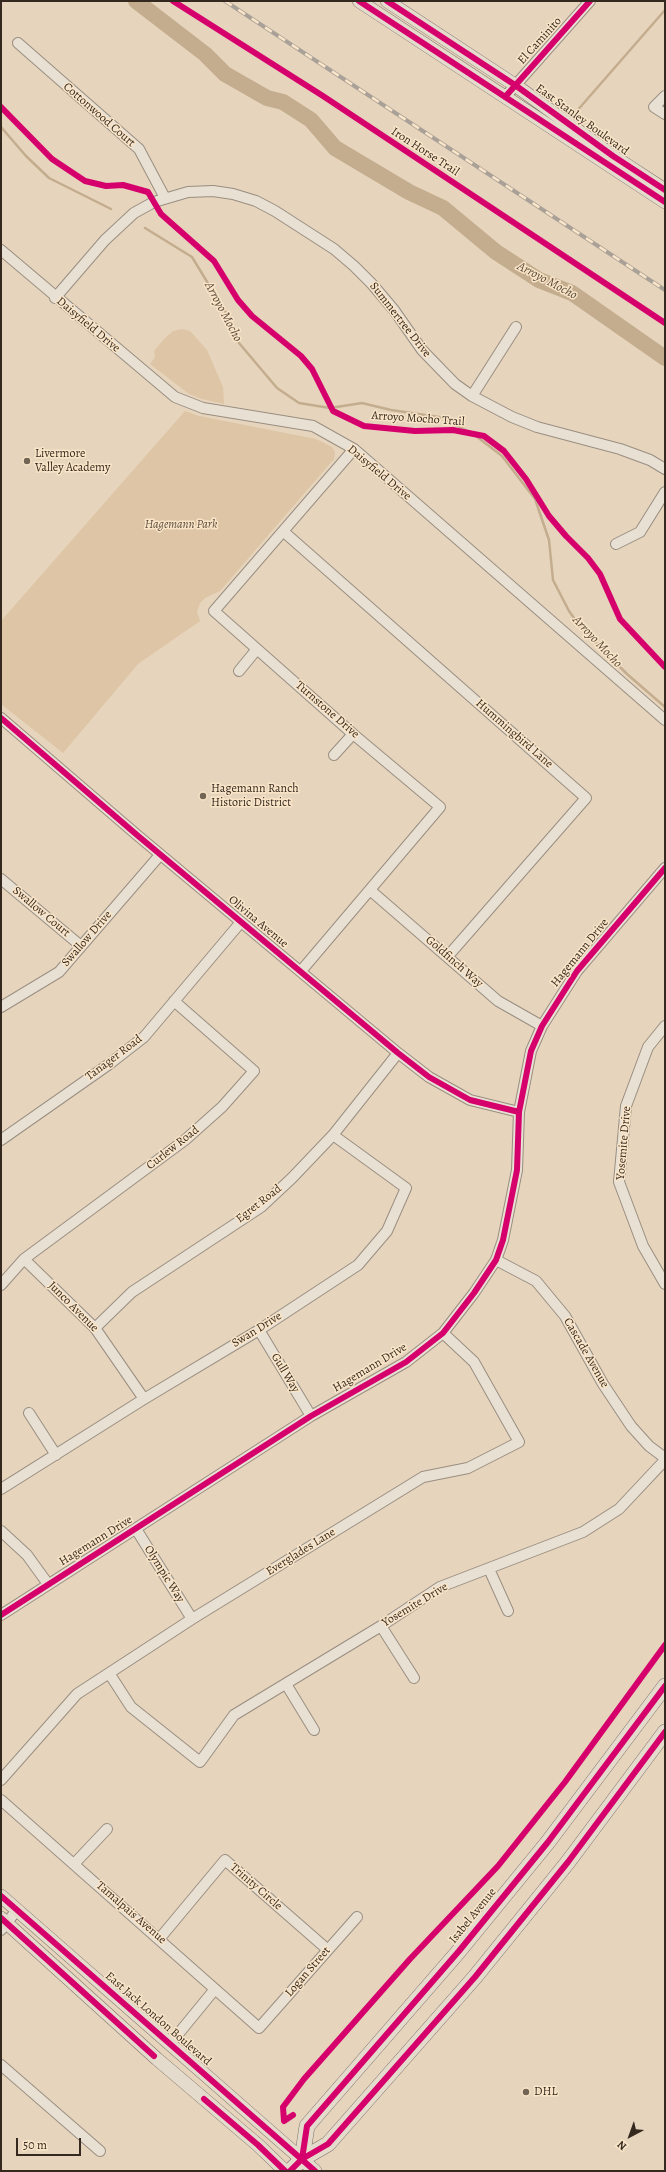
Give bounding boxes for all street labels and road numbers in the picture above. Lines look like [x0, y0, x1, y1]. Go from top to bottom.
street label: El Caminito [515, 14, 565, 68]
street label: Cottonwood Court [60, 80, 138, 150]
street label: East Stanley Boulevard [533, 81, 631, 159]
street label: Iron Horse Trail [388, 125, 462, 179]
street label: Summertree Drive [366, 280, 434, 360]
street label: Daisyfield Drive [53, 294, 123, 356]
street label: Arroyo Mocho Trail [371, 409, 465, 429]
street label: Daisyfield Drive [344, 442, 414, 504]
street label: Turnstone Drive [292, 678, 362, 742]
street label: Hummingbird Lane [472, 696, 556, 772]
street label: Swallow Court [9, 884, 73, 940]
street label: Olivina Avenue [225, 893, 291, 951]
street label: Swallow Drive [59, 908, 115, 970]
street label: Hagemann Drive [548, 916, 612, 990]
street label: Goldfinch Way [422, 933, 486, 991]
street label: Tanager Road [83, 1032, 145, 1084]
street label: Yosemite Drive [614, 1105, 634, 1181]
street label: Curlew Road [144, 1123, 202, 1173]
street label: Egret Road [233, 1182, 285, 1226]
street label: Junco Avenue [45, 1279, 101, 1335]
street label: Swan Drive [229, 1309, 285, 1351]
street label: Cascade Avenue [560, 1315, 612, 1391]
street label: Hagemann Drive [330, 1340, 410, 1396]
street label: Gull Way [268, 1351, 302, 1395]
street label: Hagemann Drive [57, 1513, 135, 1569]
street label: Everglades Lane [264, 1525, 338, 1579]
street label: Olympic Way [141, 1543, 187, 1605]
street label: Yosemite Drive [380, 1580, 450, 1630]
street label: Trinity Circle [227, 1860, 285, 1914]
street label: Tamalpais Avenue [93, 1879, 169, 1947]
street label: Isabel Avenue [446, 1885, 500, 1947]
street label: Logan Street [282, 1944, 334, 2000]
street label: East Jack London Boulevard [102, 1969, 214, 2069]

